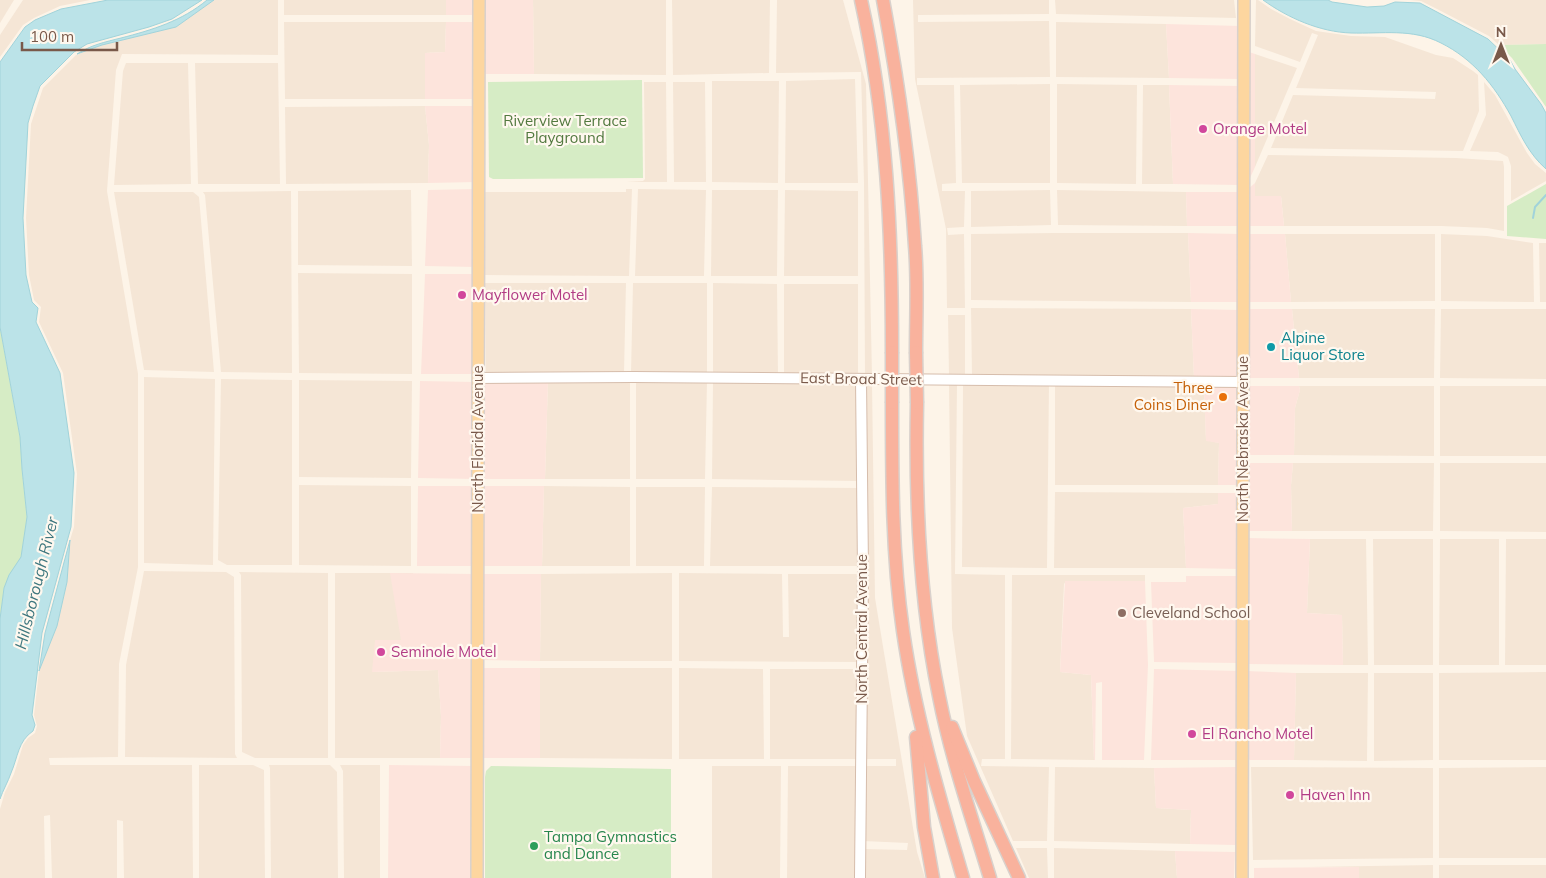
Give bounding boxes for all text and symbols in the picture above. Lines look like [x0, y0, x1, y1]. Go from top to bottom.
scale bar [22, 20, 118, 52]
north arrow [1476, 20, 1526, 70]
text: N [1496, 23, 1506, 41]
text: 100 m [30, 27, 74, 46]
park label: Riverview Terrace Playground [503, 111, 627, 147]
place label: Orange Motel [1213, 119, 1307, 138]
marker: Orange Motel [1197, 123, 1209, 135]
place label: Mayflower Motel [472, 285, 588, 304]
marker: Mayflower Motel [456, 289, 468, 301]
place label: Alpine Liquor Store [1281, 328, 1365, 364]
marker: Alpine Liquor Store [1265, 341, 1277, 353]
street label: North Nebraska Avenue [1233, 356, 1252, 522]
street label: North Florida Avenue [468, 365, 487, 513]
street label: East Broad Street [800, 368, 922, 389]
place label: Three Coins Diner [1134, 378, 1214, 414]
marker: Three Coins Diner [1217, 391, 1229, 403]
water label: Hillsborough River [10, 514, 62, 651]
street label: North Central Avenue [852, 554, 871, 704]
place label: Cleveland School [1132, 603, 1250, 622]
marker: Cleveland School [1116, 607, 1128, 619]
place label: Seminole Motel [391, 642, 497, 661]
marker: Seminole Motel [375, 646, 387, 658]
place label: El Rancho Motel [1202, 724, 1313, 743]
marker: El Rancho Motel [1186, 728, 1198, 740]
place label: Haven Inn [1300, 785, 1371, 804]
marker: Haven Inn [1284, 789, 1296, 801]
place label: Tampa Gymnastics and Dance [544, 827, 677, 863]
marker: Tampa Gymnastics and Dance [528, 840, 540, 852]

